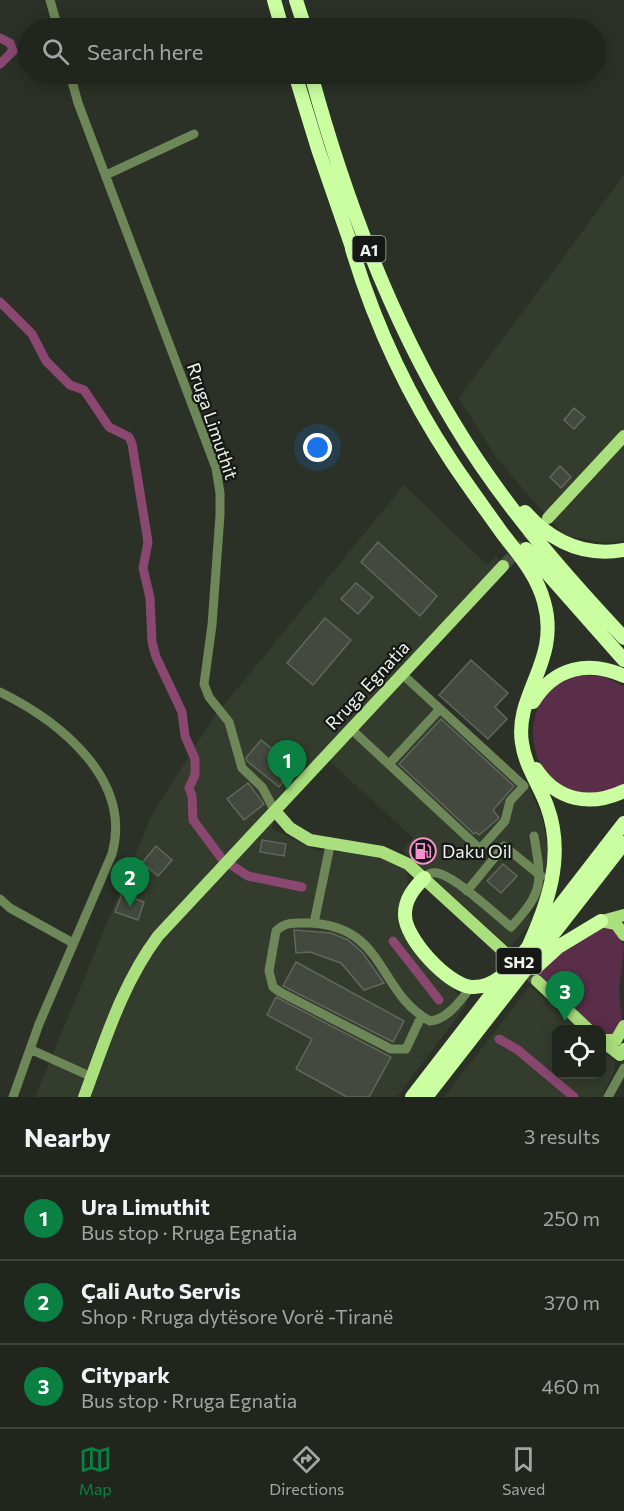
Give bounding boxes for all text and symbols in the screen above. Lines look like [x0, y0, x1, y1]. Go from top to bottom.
search box [18, 18, 606, 84]
icon: search [39, 35, 72, 68]
text: Search here [87, 38, 203, 65]
road number: A1 [352, 236, 386, 262]
street label: Rruga Limuthit [183, 360, 243, 482]
your location [303, 433, 332, 462]
street label: Rruga Egnatia [320, 636, 414, 734]
pin: 1 [268, 740, 306, 790]
fuel station icon: Daku Oil [408, 836, 438, 866]
place label: Daku Oil [442, 840, 512, 862]
pin: 2 [110, 858, 150, 907]
road number: SH2 [496, 948, 542, 974]
pin: 3 [546, 972, 584, 1021]
map controls [552, 1025, 606, 1079]
button: locate [552, 1025, 606, 1079]
text: Nearby [24, 1121, 111, 1152]
text: 3 results [524, 1124, 600, 1148]
text: Ura Limuthit [81, 1193, 210, 1220]
text: 1 [39, 1206, 48, 1230]
text: 250 m [543, 1206, 600, 1230]
text: Bus stop · Rruga Egnatia [81, 1220, 297, 1244]
text: Çali Auto Servis [81, 1277, 241, 1304]
text: 2 [38, 1290, 49, 1314]
text: 370 m [544, 1290, 600, 1314]
text: Shop · Rruga dytësore Vorë -Tiranë [81, 1304, 393, 1328]
text: Citypark [81, 1361, 170, 1388]
text: 3 [38, 1374, 49, 1398]
text: 460 m [542, 1374, 600, 1398]
text: Bus stop · Rruga Egnatia [81, 1388, 297, 1412]
tab: Map [79, 1443, 112, 1498]
tab: Directions [269, 1443, 344, 1498]
tab: Saved [502, 1443, 545, 1498]

